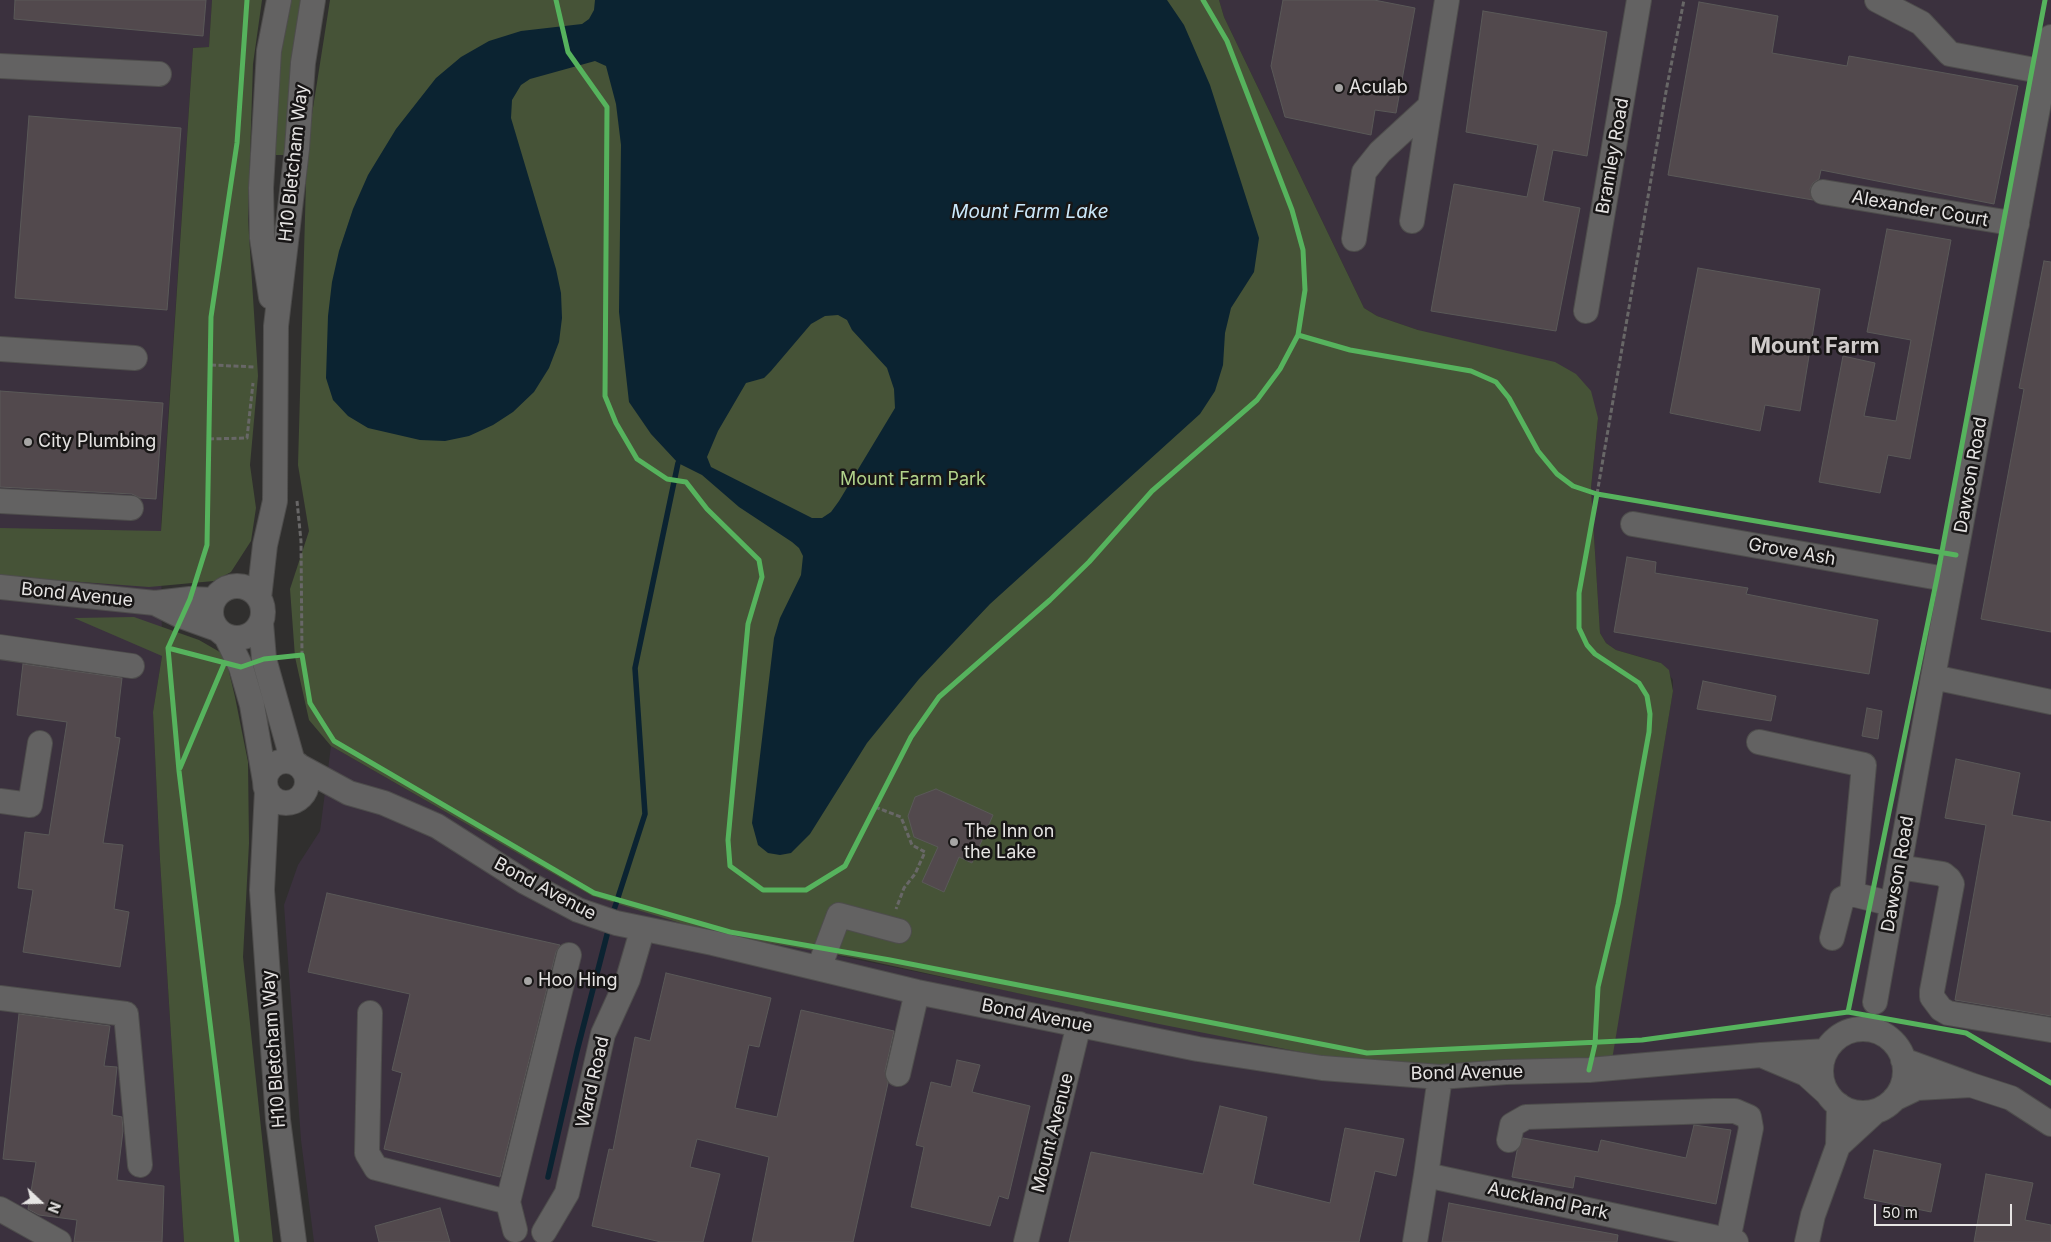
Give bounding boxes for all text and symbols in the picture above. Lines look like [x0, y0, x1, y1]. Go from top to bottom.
place label: Aculab [1349, 77, 1408, 99]
marker: Aculab [1333, 82, 1345, 94]
street label: H10 Bletcham Way [275, 83, 313, 243]
street label: Bramley Road [1592, 96, 1634, 216]
street label: Alexander Court [1850, 186, 1990, 232]
water label: Mount Farm Lake [951, 201, 1109, 223]
district label: Mount Farm [1750, 333, 1880, 359]
street label: Dawson Road [1950, 415, 1992, 535]
place label: City Plumbing [38, 431, 156, 453]
marker: City Plumbing [22, 436, 34, 448]
park label: Mount Farm Park [840, 469, 986, 491]
street label: Grove Ash [1747, 534, 1837, 570]
street label: Bond Avenue [20, 578, 134, 612]
street label: Dawson Road [1877, 814, 1919, 934]
place label: The Inn on the Lake [964, 821, 1054, 864]
marker: The Inn on the Lake [948, 836, 960, 848]
street label: Bond Avenue [490, 853, 600, 925]
street label: H10 Bletcham Way [258, 969, 290, 1129]
place label: Hoo Hing [538, 970, 617, 992]
marker: Hoo Hing [522, 975, 534, 987]
street label: Bond Avenue [980, 995, 1094, 1037]
street label: Ward Road [572, 1034, 614, 1130]
street label: Bond Avenue [1411, 1061, 1523, 1085]
street label: Mount Avenue [1028, 1071, 1078, 1195]
north arrow [15, 1177, 65, 1227]
street label: Auckland Park [1486, 1178, 1610, 1224]
scale bar [1876, 1194, 2014, 1226]
text: N [45, 1200, 64, 1216]
text: 50 m [1882, 1203, 1918, 1222]

